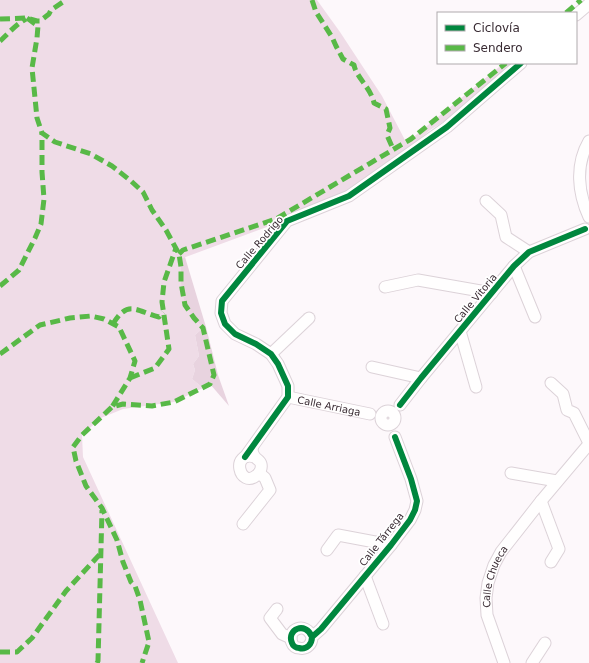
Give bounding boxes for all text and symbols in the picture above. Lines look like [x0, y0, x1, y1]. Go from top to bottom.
legend [437, 12, 577, 64]
text: Ciclovía [473, 21, 520, 35]
text: Sendero [473, 41, 523, 55]
street label: Calle Rodrigo [233, 214, 285, 271]
street label: Calle Vitoria [452, 272, 499, 325]
street label: Calle Arriaga [296, 394, 362, 418]
street label: Calle Tárrega [357, 510, 406, 568]
street label: Calle Chueca [481, 543, 510, 608]

